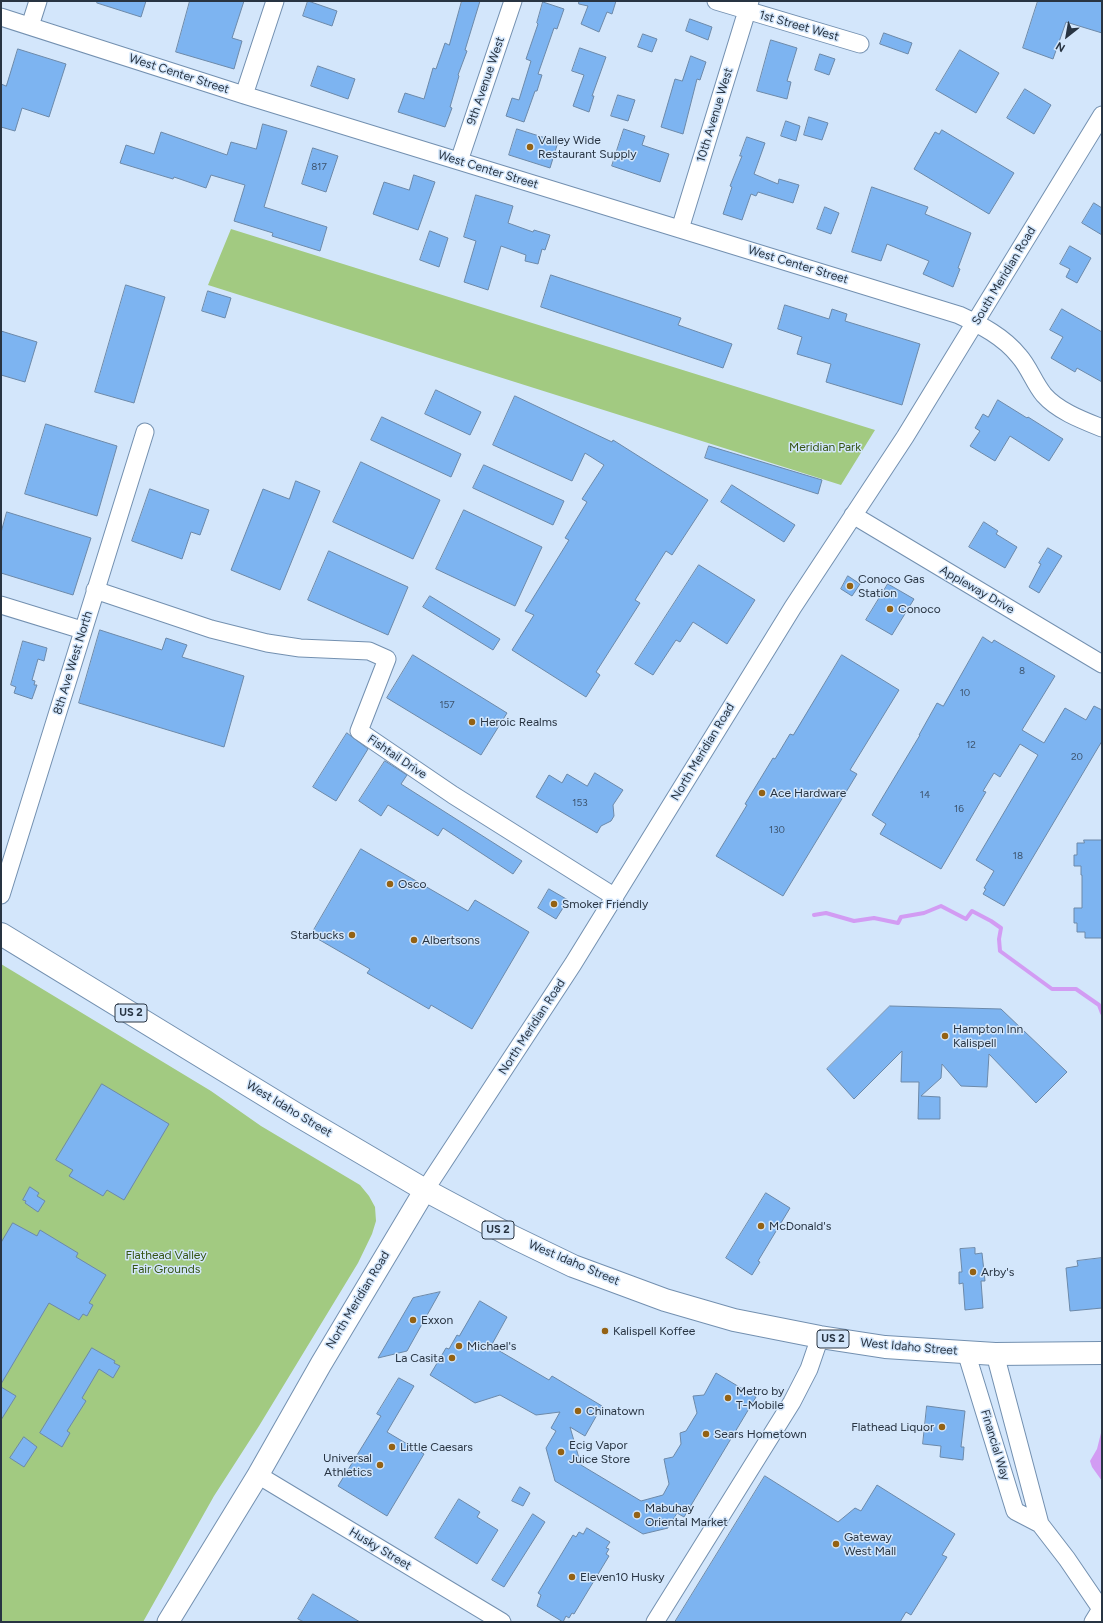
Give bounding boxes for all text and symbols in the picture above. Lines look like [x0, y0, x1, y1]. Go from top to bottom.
street label: 1st Street West [757, 8, 841, 44]
north arrow [1047, 16, 1087, 56]
street label: 9th Avenue West [464, 35, 508, 127]
text: N [1054, 39, 1068, 54]
street label: West Center Street [127, 51, 231, 97]
street label: 10th Avenue West [694, 66, 736, 164]
place label: Valley Wide Restaurant Supply [538, 133, 637, 161]
marker: Valley Wide Restaurant Supply [525, 142, 535, 152]
street label: West Center Street [436, 148, 540, 192]
house number: 817 [311, 161, 327, 173]
street label: South Meridian Road [969, 224, 1039, 328]
street label: West Center Street [746, 243, 850, 287]
park label: Meridian Park [789, 440, 861, 454]
street label: Appleway Drive [937, 563, 1017, 617]
place label: Conoco Gas Station [858, 572, 925, 600]
marker: Conoco Gas Station [845, 581, 855, 591]
place label: Conoco [898, 602, 941, 616]
marker: Conoco [885, 604, 895, 614]
street label: 8th Ave West North [50, 610, 96, 716]
house number: 8 [1019, 665, 1025, 677]
house number: 10 [960, 687, 970, 699]
house number: 157 [439, 699, 455, 711]
street label: North Meridian Road [668, 701, 738, 803]
place label: Heroic Realms [480, 715, 557, 729]
marker: Heroic Realms [467, 717, 477, 727]
street label: Fishtail Drive [365, 732, 429, 782]
house number: 12 [966, 739, 976, 751]
house number: 20 [1071, 751, 1083, 763]
place label: Ace Hardware [770, 786, 846, 800]
marker: Ace Hardware [757, 788, 767, 798]
house number: 14 [920, 789, 930, 801]
house number: 153 [572, 797, 588, 809]
house number: 16 [954, 803, 964, 815]
house number: 130 [769, 824, 785, 836]
house number: 18 [1013, 850, 1023, 862]
place label: Osco [398, 877, 426, 891]
marker: Osco [385, 879, 395, 889]
place label: Smoker Friendly [562, 897, 648, 911]
marker: Smoker Friendly [549, 899, 559, 909]
place label: Starbucks [290, 928, 344, 942]
marker: Starbucks [347, 930, 357, 940]
place label: Albertsons [422, 933, 480, 947]
marker: Albertsons [409, 935, 419, 945]
street label: North Meridian Road [496, 976, 568, 1078]
road number: US 2 [115, 1004, 147, 1022]
place label: Hampton Inn Kalispell [953, 1022, 1023, 1050]
marker: Hampton Inn Kalispell [940, 1031, 950, 1041]
street label: West Idaho Street [244, 1078, 334, 1140]
place label: McDonald's [769, 1219, 831, 1233]
road number: US 2 [482, 1221, 514, 1239]
marker: McDonald's [756, 1221, 766, 1231]
street label: West Idaho Street [526, 1237, 622, 1289]
park label: Flathead Valley Fair Grounds [125, 1248, 207, 1276]
street label: North Meridian Road [323, 1249, 393, 1351]
place label: Arby's [981, 1265, 1014, 1279]
marker: Arby's [968, 1267, 978, 1277]
place label: Exxon [421, 1313, 453, 1327]
marker: Exxon [408, 1315, 418, 1325]
place label: Kalispell Koffee [613, 1324, 695, 1338]
marker: Kalispell Koffee [600, 1326, 610, 1336]
road number: US 2 [817, 1330, 849, 1348]
street label: West Idaho Street [860, 1336, 958, 1358]
place label: Michael's [467, 1339, 516, 1353]
marker: Michael's [454, 1341, 464, 1351]
place label: La Casita [395, 1351, 444, 1365]
marker: La Casita [447, 1353, 457, 1363]
place label: Metro by T-Mobile [736, 1384, 784, 1412]
marker: Metro by T-Mobile [723, 1393, 733, 1403]
place label: Chinatown [586, 1404, 644, 1418]
marker: Chinatown [573, 1406, 583, 1416]
street label: Financial Way [977, 1408, 1013, 1482]
place label: Flathead Liquor [851, 1420, 934, 1434]
marker: Flathead Liquor [937, 1422, 947, 1432]
place label: Sears Hometown [714, 1427, 807, 1441]
marker: Sears Hometown [701, 1429, 711, 1439]
place label: Ecig Vapor Juice Store [569, 1438, 630, 1466]
place label: Little Caesars [400, 1440, 473, 1454]
marker: Little Caesars [387, 1442, 397, 1452]
marker: Ecig Vapor Juice Store [556, 1447, 566, 1457]
place label: Universal Athletics [323, 1451, 372, 1479]
marker: Universal Athletics [375, 1460, 385, 1470]
place label: Mabuhay Oriental Market [645, 1501, 728, 1529]
marker: Mabuhay Oriental Market [632, 1510, 642, 1520]
street label: Husky Street [346, 1525, 414, 1573]
place label: Gateway West Mall [844, 1530, 896, 1558]
marker: Gateway West Mall [831, 1539, 841, 1549]
place label: Eleven10 Husky [580, 1570, 665, 1584]
marker: Eleven10 Husky [567, 1572, 577, 1582]

